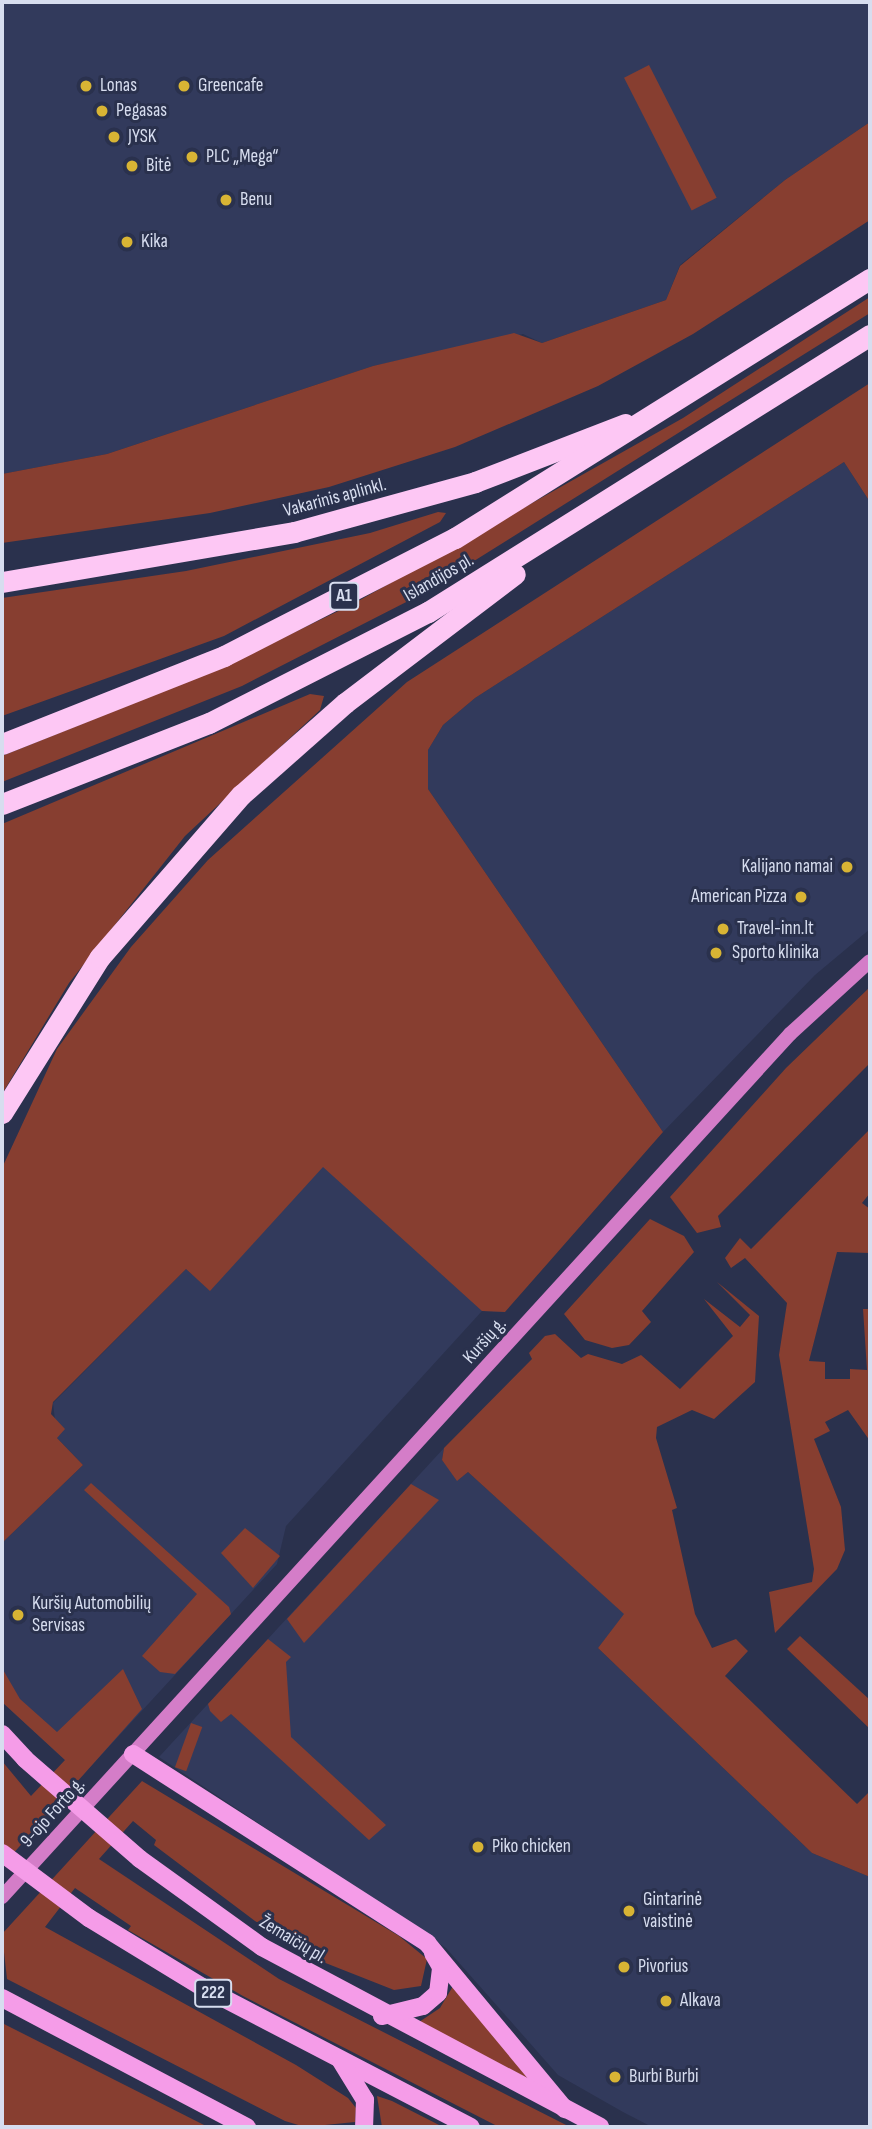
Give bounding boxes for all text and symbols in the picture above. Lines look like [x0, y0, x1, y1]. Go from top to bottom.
place label: Lonas [100, 75, 137, 97]
place label: Greencafe [198, 75, 263, 97]
marker: Lonas [78, 78, 94, 94]
marker: Greencafe [176, 78, 192, 94]
place label: Pegasas [116, 100, 167, 122]
marker: Pegasas [94, 103, 110, 119]
place label: JYSK [128, 126, 156, 148]
marker: JYSK [106, 129, 122, 145]
place label: PLC „Mega“ [206, 146, 278, 168]
marker: PLC „Mega“ [184, 149, 200, 165]
place label: Bitė [146, 155, 171, 177]
marker: Bitė [124, 158, 140, 174]
place label: Benu [240, 189, 272, 211]
marker: Benu [218, 192, 234, 208]
place label: Kika [141, 231, 168, 253]
marker: Kika [119, 234, 135, 250]
street label: Vakarinis aplinkl. [281, 473, 389, 523]
street label: Islandijos pl. [400, 549, 478, 607]
road number: A1 [328, 582, 360, 610]
place label: Kalijano namai [741, 856, 833, 878]
marker: Kalijano namai [839, 859, 855, 875]
place label: American Pizza [691, 886, 787, 908]
marker: American Pizza [793, 889, 809, 905]
place label: Travel-inn.lt [737, 918, 814, 940]
marker: Travel-inn.lt [715, 921, 731, 937]
place label: Sporto klinika [732, 942, 819, 964]
marker: Sporto klinika [706, 943, 726, 963]
street label: Kuršių g. [458, 1313, 512, 1369]
place label: Kuršių Automobilių Servisas [32, 1593, 151, 1637]
marker: Kuršių Automobilių Servisas [10, 1607, 26, 1623]
street label: 9-ojo Forto g. [16, 1773, 90, 1853]
place label: Piko chicken [492, 1836, 571, 1858]
marker: Piko chicken [470, 1839, 486, 1855]
place label: Gintarinė vaistinė [643, 1889, 702, 1933]
marker: Gintarinė vaistinė [621, 1903, 637, 1919]
street label: Žemaičių pl. [255, 1911, 331, 1969]
place label: Pivorius [638, 1956, 688, 1978]
marker: Pivorius [616, 1959, 632, 1975]
road number: 222 [194, 1979, 232, 2008]
place label: Alkava [680, 1990, 721, 2012]
marker: Alkava [658, 1993, 674, 2009]
place label: Burbi Burbi [629, 2066, 699, 2088]
marker: Burbi Burbi [607, 2069, 623, 2085]

